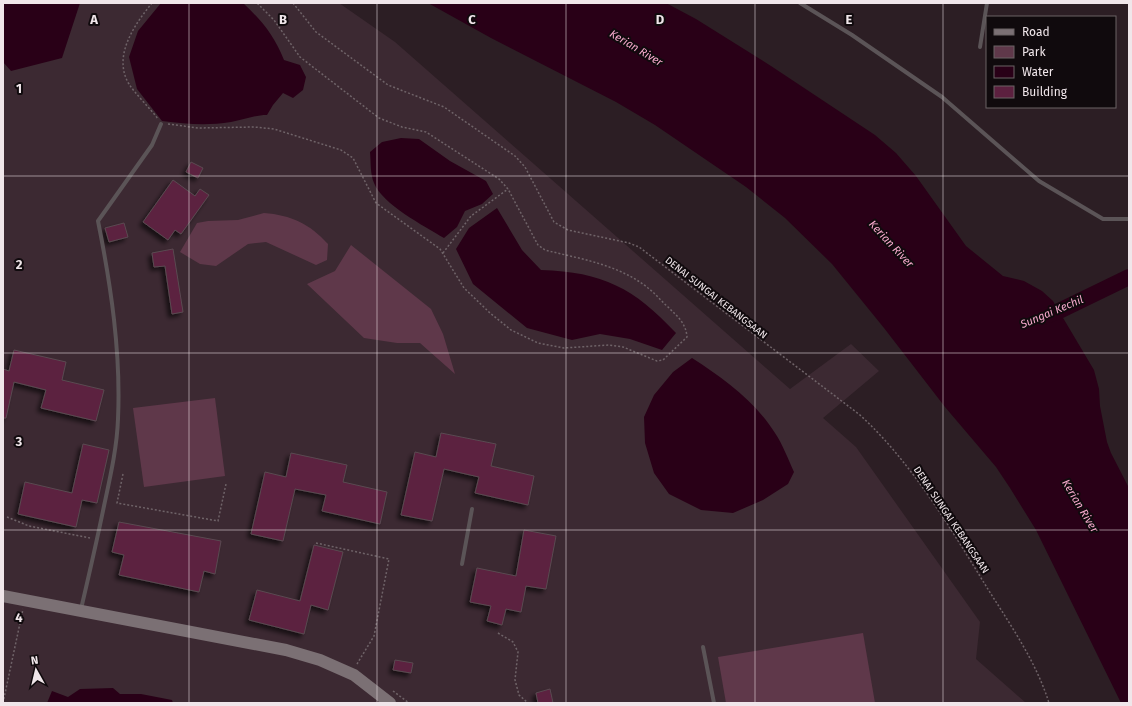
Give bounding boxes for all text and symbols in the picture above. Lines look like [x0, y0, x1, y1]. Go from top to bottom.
text: A [89, 12, 98, 27]
text: B [279, 12, 287, 27]
text: C [468, 12, 476, 27]
text: D [656, 12, 665, 27]
text: E [846, 12, 853, 27]
legend [986, 16, 1116, 108]
text: Road [1022, 25, 1050, 39]
water label: Kerian River [607, 27, 666, 69]
text: Park [1022, 45, 1046, 59]
text: Water [1022, 65, 1054, 79]
text: 1 [16, 81, 22, 96]
text: Building [1022, 85, 1068, 99]
water label: Kerian River [866, 218, 917, 271]
street label: DENAI SUNGAI KEBANGSAAN [663, 254, 769, 342]
text: 2 [16, 257, 23, 272]
water label: Sungai Kechil [1018, 293, 1085, 331]
text: 3 [15, 434, 23, 449]
street label: DENAI SUNGAI KEBANGSAAN [911, 464, 991, 576]
water label: Kerian River [1059, 477, 1101, 536]
text: 4 [15, 610, 23, 625]
north arrow [16, 650, 56, 690]
text: N [30, 654, 39, 668]

